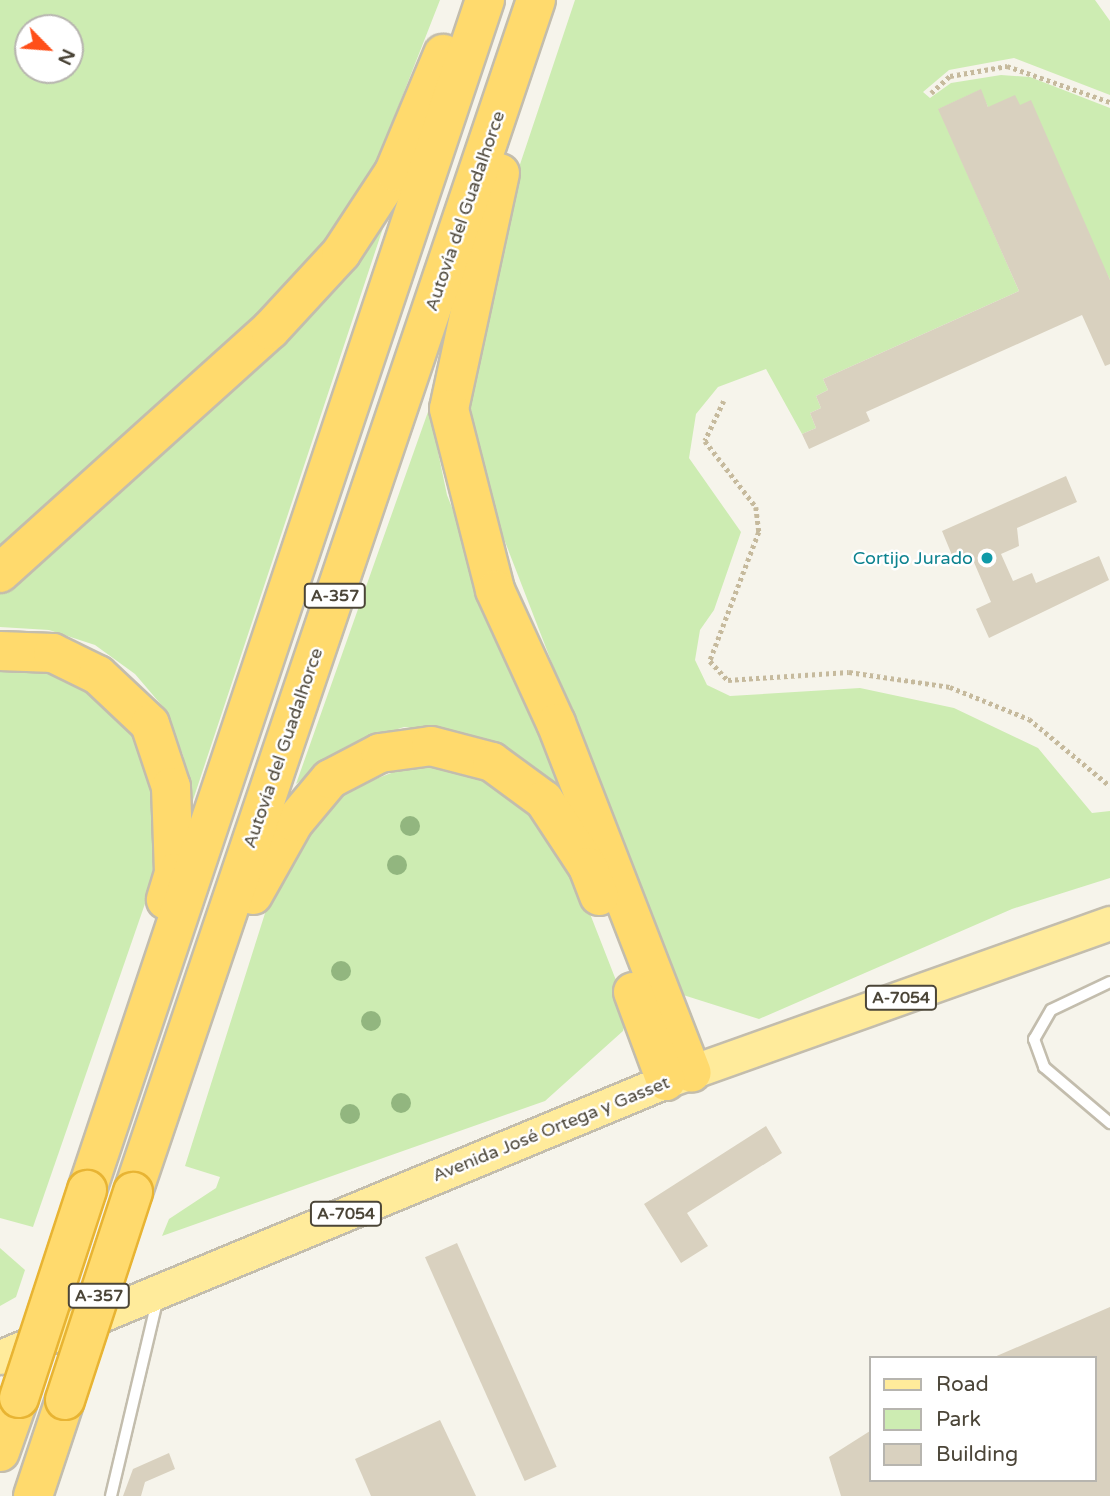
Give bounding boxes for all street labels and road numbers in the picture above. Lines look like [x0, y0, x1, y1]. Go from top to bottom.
street label: Autovía del Guadalhorce [421, 108, 509, 314]
road number: A-357 [304, 583, 366, 608]
street label: Autovía del Guadalhorce [239, 645, 327, 851]
road number: A-7054 [864, 986, 938, 1010]
street label: Avenida José Ortega y Gasset [429, 1071, 673, 1187]
road number: A-7054 [309, 1202, 383, 1226]
road number: A-357 [68, 1284, 130, 1308]

